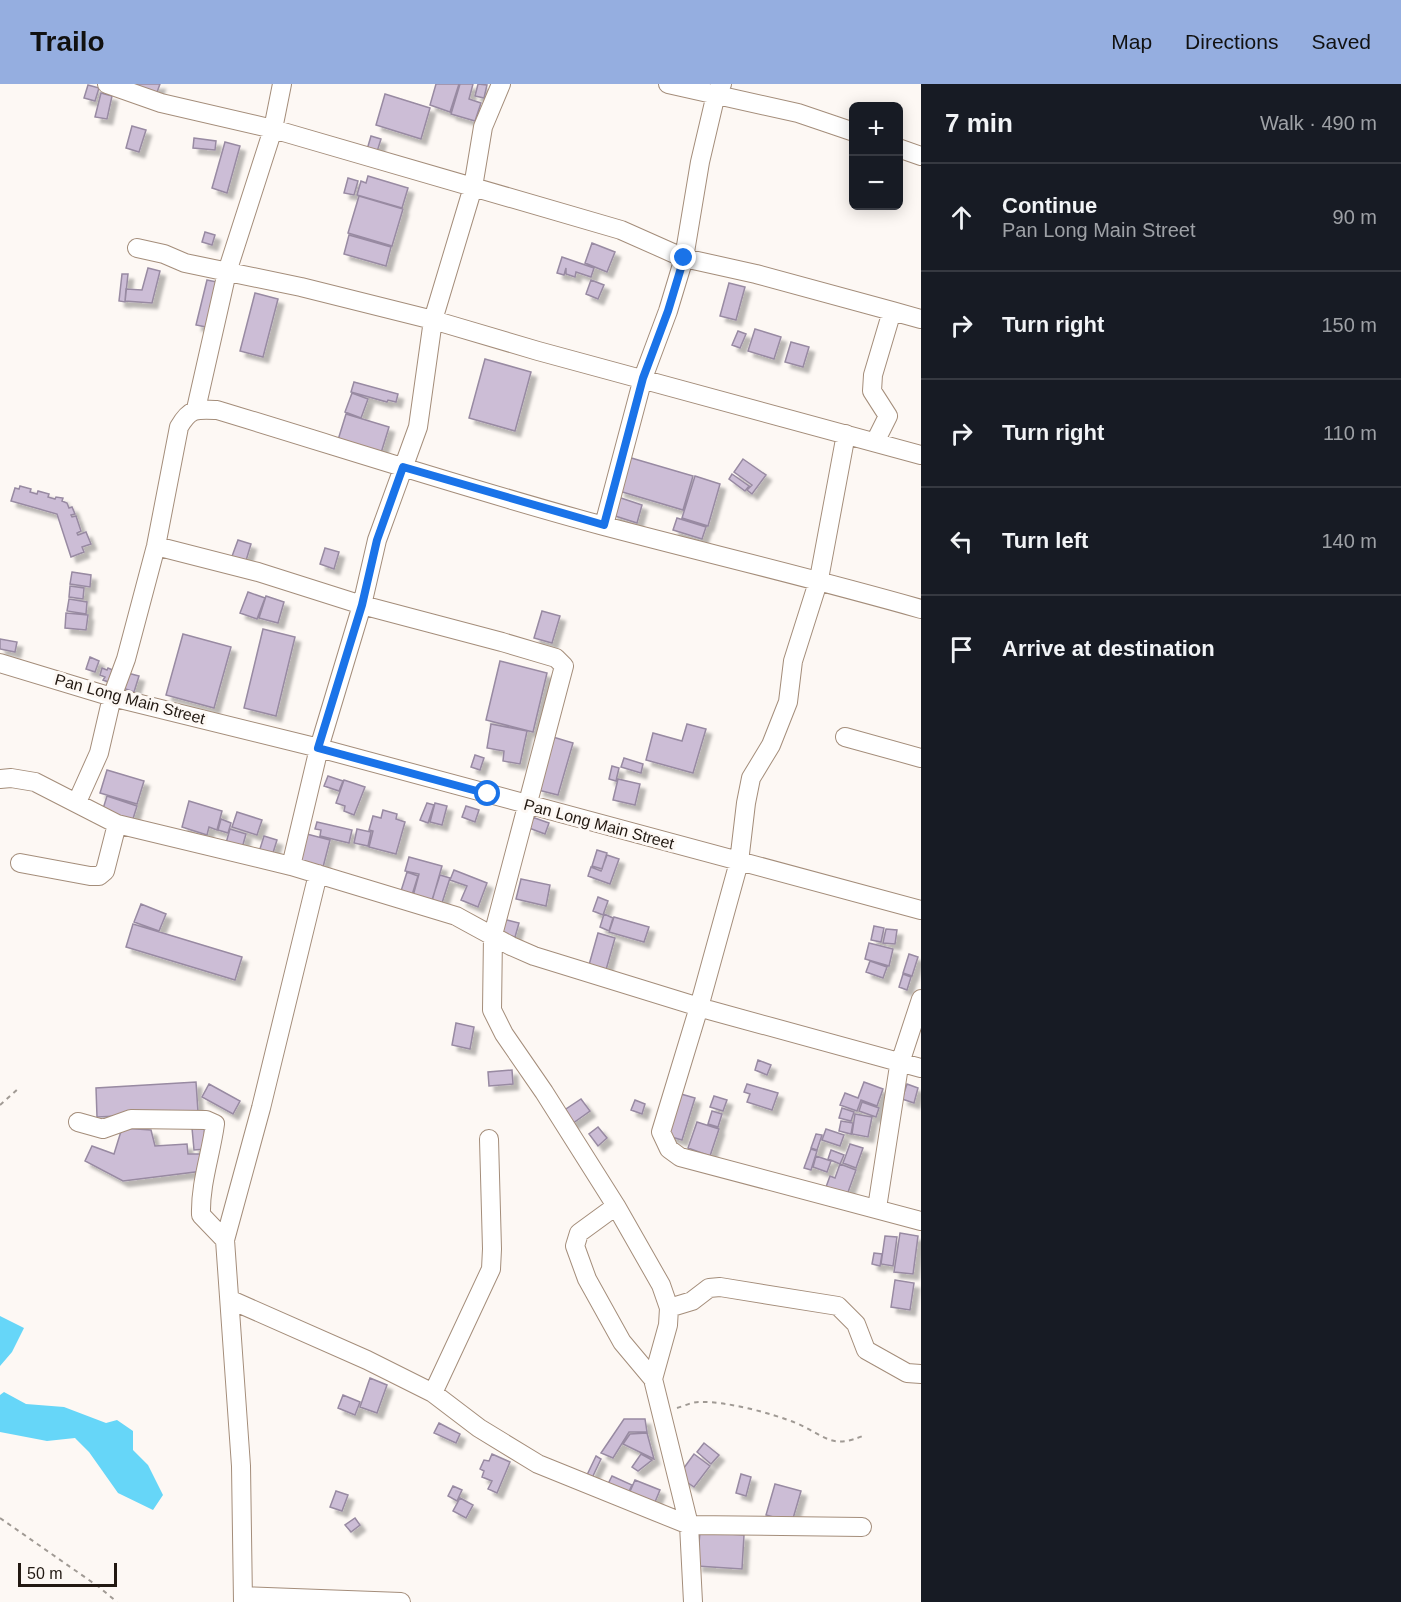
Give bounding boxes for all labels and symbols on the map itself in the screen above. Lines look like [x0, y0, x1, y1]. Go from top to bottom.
route end [670, 244, 696, 270]
street label: Pan Long Main Street [53, 671, 207, 727]
route start [474, 780, 500, 806]
street label: Pan Long Main Street [522, 796, 676, 852]
scale bar [18, 1560, 117, 1588]

